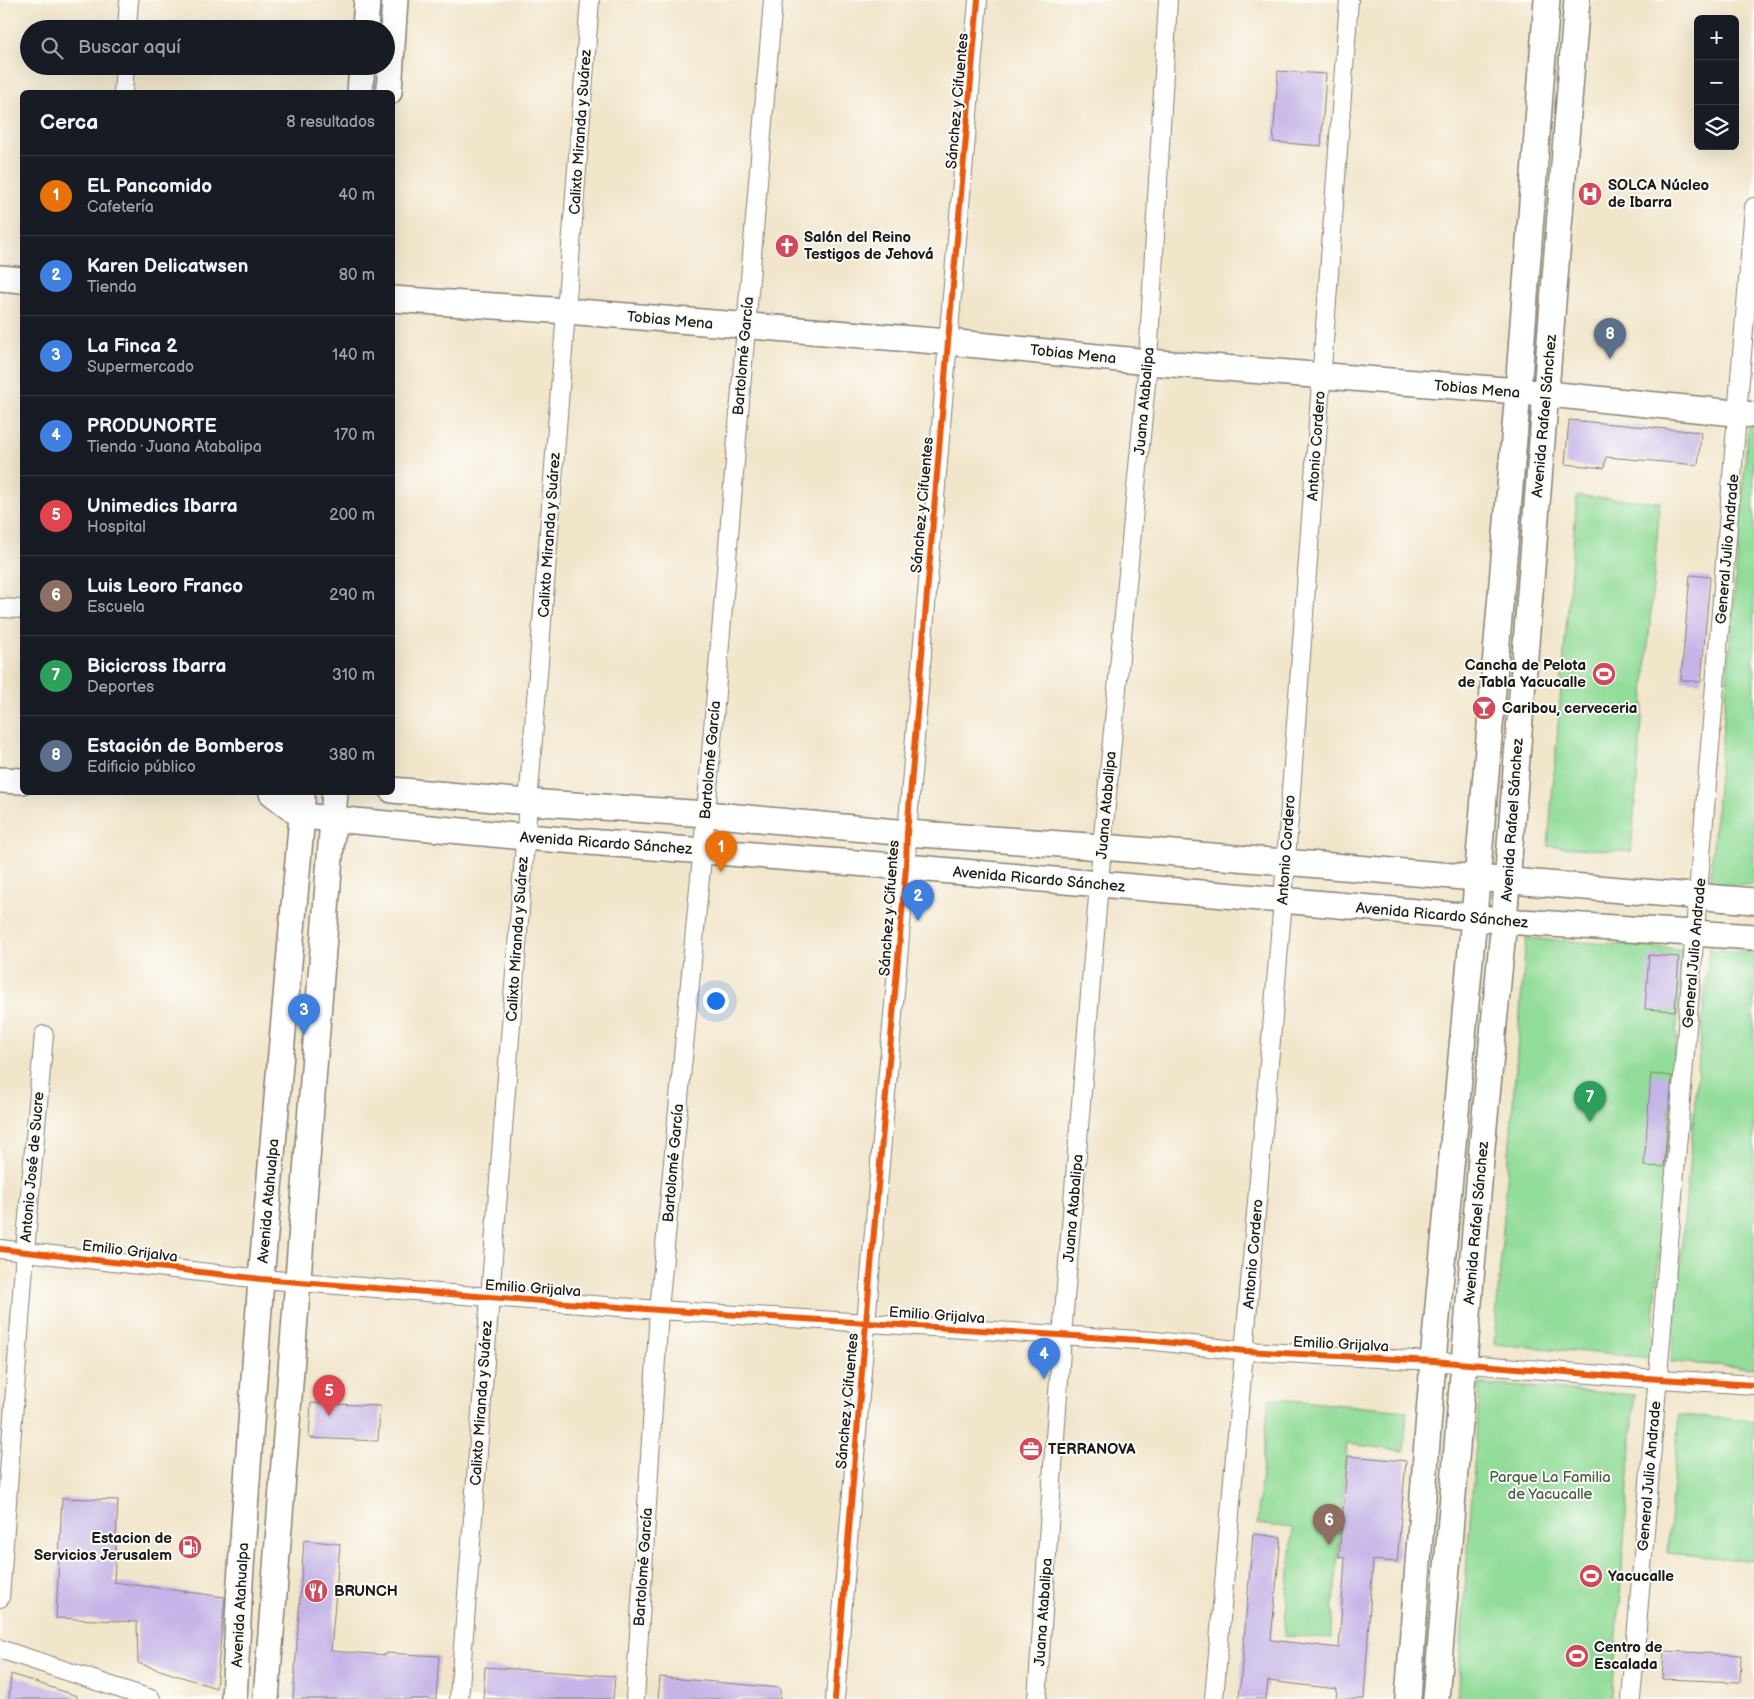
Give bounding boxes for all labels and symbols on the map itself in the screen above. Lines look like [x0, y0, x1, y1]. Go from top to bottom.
street label: Sánchez y Cifuentes [942, 32, 973, 170]
street label: Calixto Miranda y Suárez [565, 48, 596, 215]
place label: SOLCA Núcleo de Ibarra [1608, 176, 1710, 212]
hospital icon: SOLCA Núcleo de Ibarra [1577, 181, 1603, 207]
place label: Salón del Reino Testigos de Jehová [804, 228, 934, 264]
church icon: Salón del Reino Testigos de Jehová [774, 233, 800, 259]
street label: Bartolomé García [729, 296, 758, 416]
street label: Tobias Mena [626, 307, 714, 334]
pin: 8 [1594, 318, 1626, 359]
street label: Avenida Rafael Sánchez [1528, 333, 1561, 499]
street label: Tobias Mena [1029, 341, 1117, 368]
street label: Juana Atabalipa [1130, 346, 1159, 456]
street label: Tobias Mena [1433, 376, 1521, 403]
street label: Antonio Cordero [1303, 390, 1330, 502]
street label: Sánchez y Cifuentes [907, 436, 938, 574]
street label: Calixto Miranda y Suárez [534, 451, 565, 618]
street label: General Julio Andrade [1711, 473, 1744, 625]
place label: Cancha de Pelota de Tabla Yacucalle [1458, 656, 1586, 692]
sports icon: Cancha de Pelota de Tabla Yacucalle [1591, 661, 1617, 687]
bar icon: Caribou, cerveceria [1471, 695, 1497, 721]
place label: Caribou, cerveceria [1502, 699, 1637, 718]
street label: Bartolomé García [696, 700, 725, 820]
street label: Avenida Rafael Sánchez [1497, 737, 1528, 902]
street label: Juana Atabalipa [1092, 750, 1121, 860]
street label: Antonio Cordero [1273, 794, 1300, 906]
street label: Avenida Ricardo Sánchez [519, 828, 694, 859]
pin: 1 [705, 831, 737, 872]
street label: Sánchez y Cifuentes [875, 839, 904, 977]
street label: Calixto Miranda y Suárez [502, 855, 533, 1022]
street label: Avenida Ricardo Sánchez [952, 863, 1127, 897]
street label: General Julio Andrade [1678, 877, 1711, 1029]
pin: 2 [902, 880, 934, 921]
street label: Avenida Ricardo Sánchez [1355, 899, 1530, 933]
your location [703, 988, 729, 1014]
pin: 3 [288, 994, 320, 1035]
pin: 7 [1574, 1081, 1606, 1122]
street label: Antonio José de Sucre [16, 1091, 49, 1243]
street label: Bartolomé García [659, 1103, 688, 1223]
street label: Avenida Atahualpa [254, 1138, 283, 1264]
street label: Avenida Rafael Sánchez [1460, 1140, 1493, 1306]
street label: Juana Atabalipa [1059, 1153, 1088, 1263]
street label: Antonio Cordero [1239, 1198, 1268, 1310]
street label: Emilio Grijalva [81, 1236, 179, 1267]
street label: Emilio Grijalva [484, 1276, 582, 1301]
street label: Emilio Grijalva [888, 1303, 986, 1328]
street label: Calixto Miranda y Suárez [466, 1319, 497, 1486]
street label: Sánchez y Cifuentes [832, 1332, 863, 1470]
street label: Emilio Grijalva [1292, 1332, 1390, 1357]
pin: 4 [1028, 1338, 1060, 1379]
pin: 5 [313, 1375, 345, 1416]
street label: General Julio Andrade [1633, 1400, 1666, 1552]
office icon: TERRANOVA [1018, 1436, 1044, 1462]
place label: TERRANOVA [1048, 1440, 1136, 1459]
park label: Parque La Familia de Yacucalle [1489, 1468, 1611, 1504]
pin: 6 [1313, 1504, 1345, 1545]
street label: Bartolomé García [630, 1507, 657, 1627]
place label: Estacion de Servicios Jerusalem [34, 1529, 172, 1565]
fuel station icon: Estacion de Servicios Jerusalem [177, 1534, 203, 1560]
street label: Avenida Atahualpa [228, 1542, 253, 1668]
street label: Juana Atabalipa [1030, 1557, 1057, 1667]
sports icon: Yacucalle [1578, 1563, 1604, 1589]
place label: Yacucalle [1608, 1567, 1674, 1586]
restaurant icon: BRUNCH [303, 1578, 329, 1604]
place label: BRUNCH [334, 1582, 398, 1601]
place label: Centro de Escalada [1594, 1638, 1663, 1674]
sports icon: Centro de Escalada [1564, 1643, 1590, 1669]

